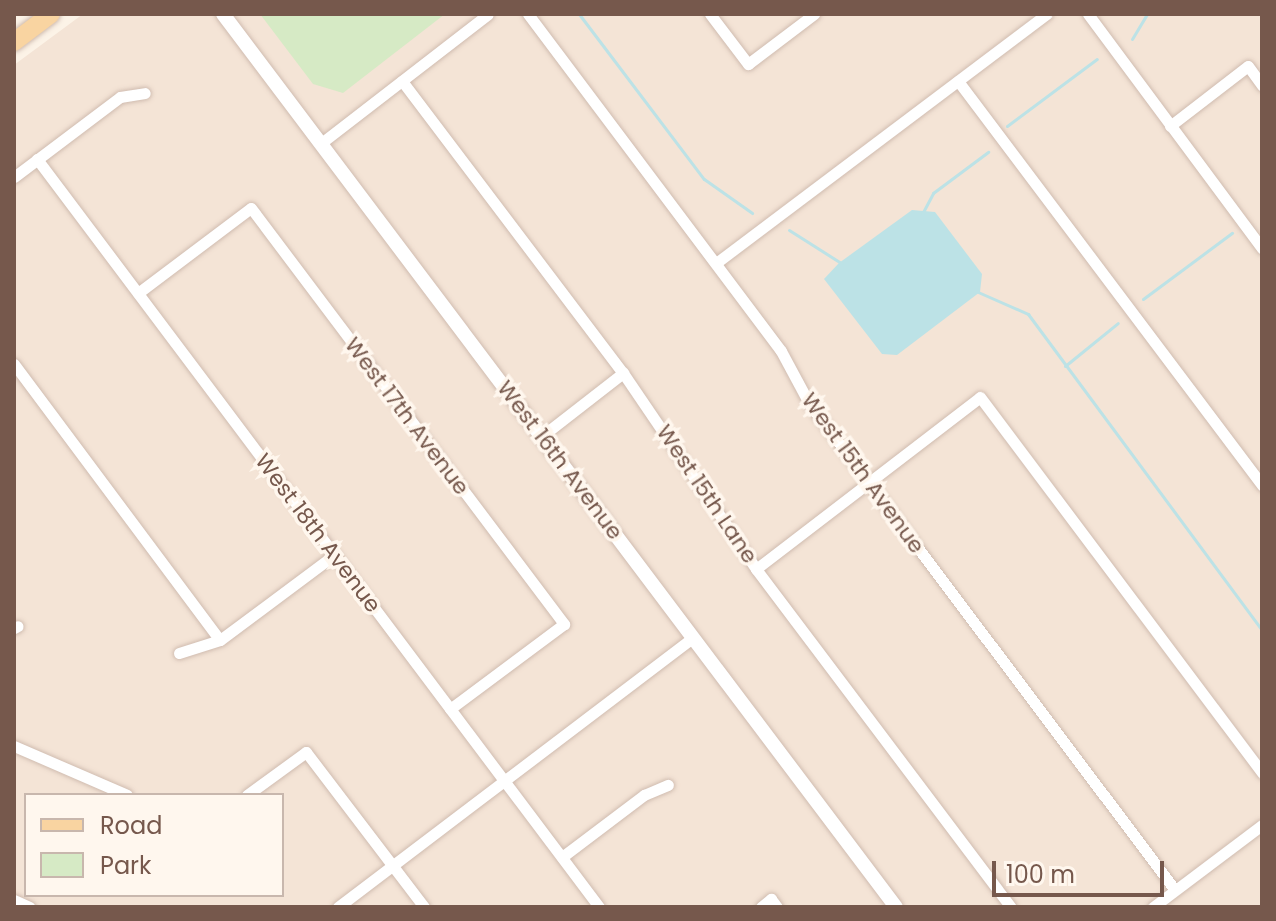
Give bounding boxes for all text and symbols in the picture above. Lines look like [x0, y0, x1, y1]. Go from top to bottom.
street label: West 17th Avenue [339, 332, 475, 500]
street label: West 16th Avenue [492, 375, 628, 545]
street label: West 15th Avenue [796, 388, 930, 558]
street label: West 15th Lane [651, 420, 763, 568]
street label: West 18th Avenue [250, 448, 386, 618]
legend [24, 793, 284, 897]
text: Road [100, 809, 162, 842]
scale bar [996, 845, 1168, 895]
text: Park [100, 849, 151, 882]
text: 100 m [1006, 858, 1075, 891]

